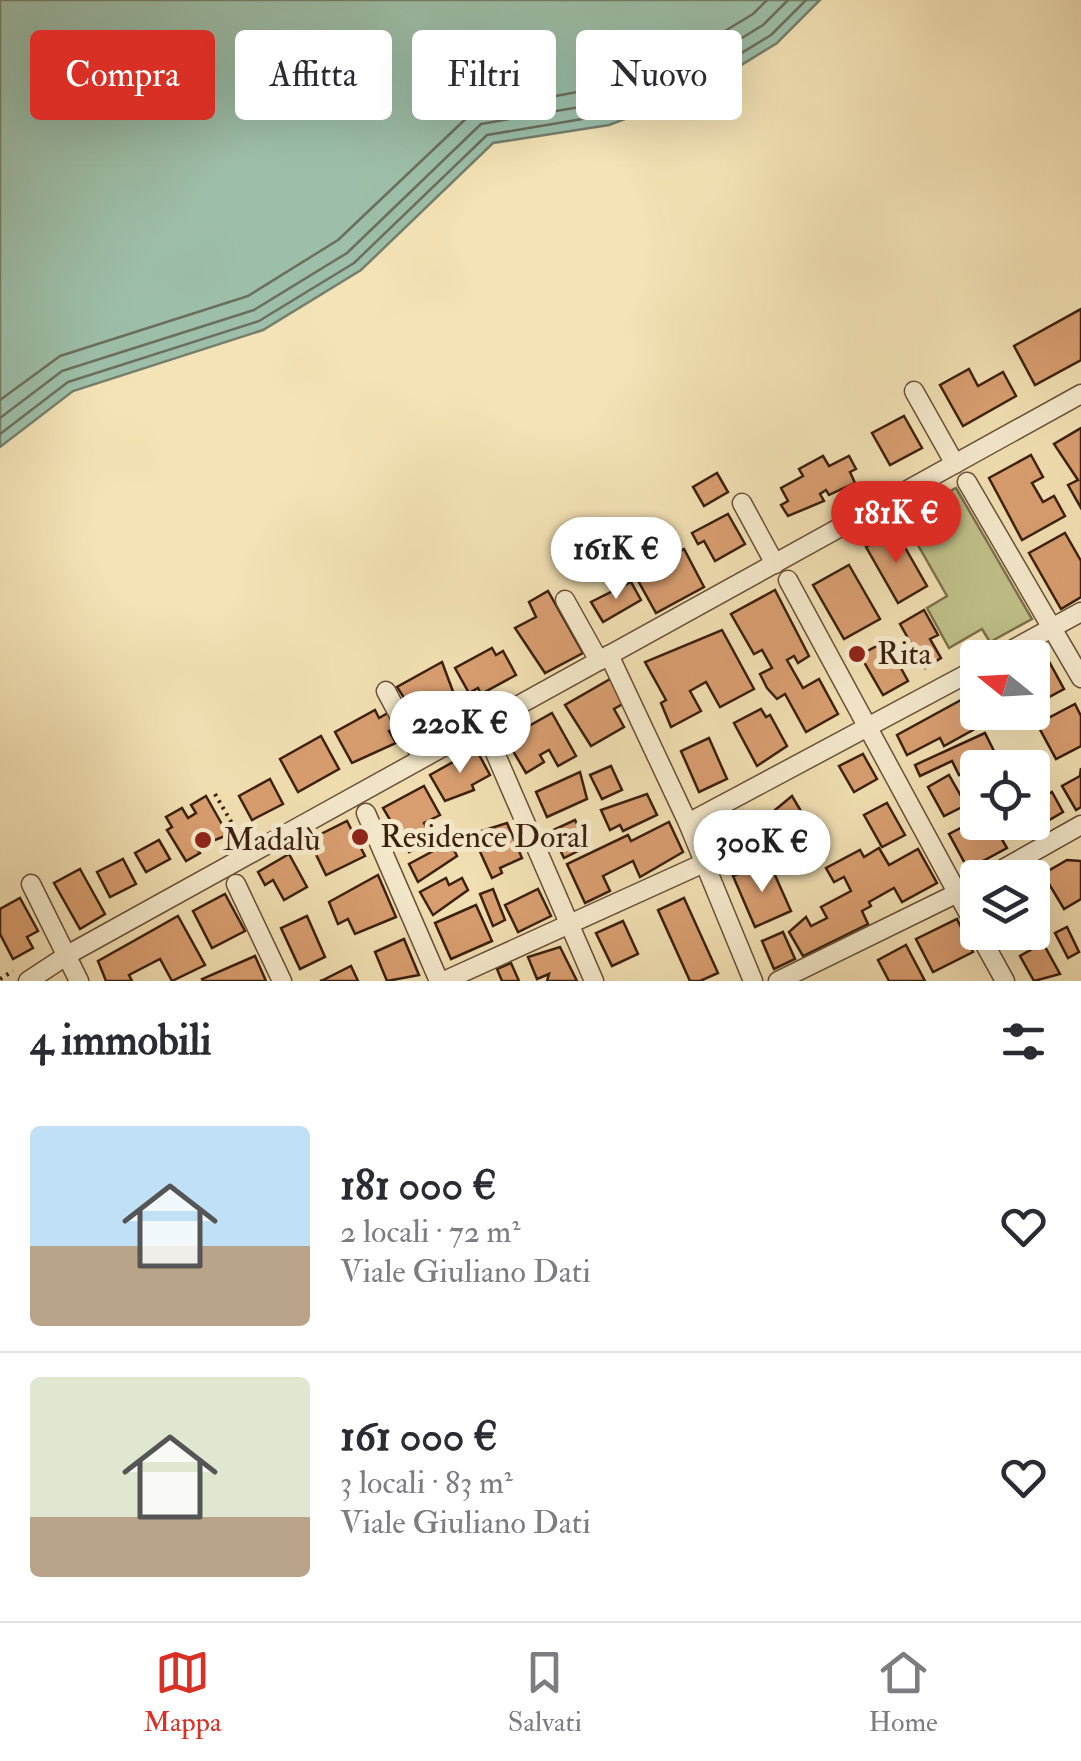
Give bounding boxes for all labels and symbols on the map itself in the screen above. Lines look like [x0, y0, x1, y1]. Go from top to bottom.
pin: 181K € [815, 481, 977, 566]
pin: 161K € [535, 517, 697, 602]
place label: Rita [877, 634, 933, 674]
north arrow [960, 640, 1050, 730]
marker: Rita [846, 643, 868, 665]
pin: 220K € [379, 691, 541, 776]
pin: 300K € [681, 810, 843, 895]
place label: Residence Doral [380, 817, 589, 857]
place label: Madalù [223, 820, 320, 860]
marker: Residence Doral [349, 826, 371, 848]
marker: Madalù [192, 829, 214, 851]

